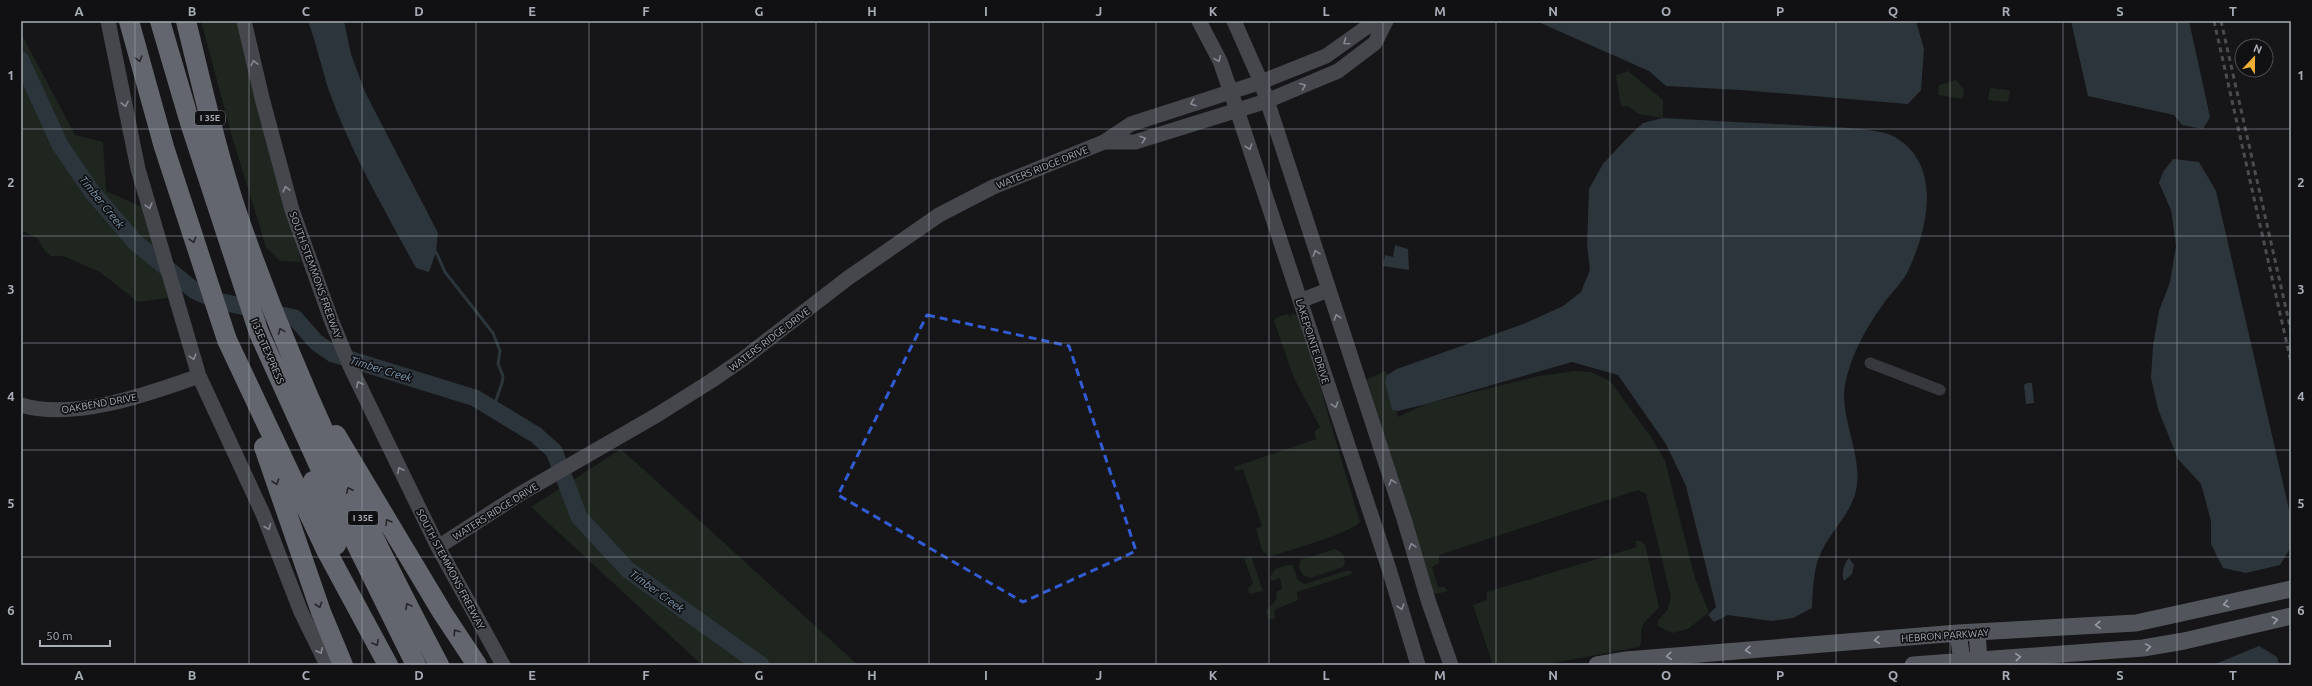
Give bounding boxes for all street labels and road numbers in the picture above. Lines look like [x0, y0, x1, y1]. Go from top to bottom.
road number: I 35E [195, 111, 225, 125]
street label: WATERS RIDGE DRIVE [995, 144, 1090, 191]
street label: SOUTH STEMMONS FREEWAY [287, 210, 344, 340]
street label: LAKEPOINTE DRIVE [1294, 297, 1332, 385]
street label: WATERS RIDGE DRIVE [727, 305, 812, 373]
street label: I 35E TEXPRESS [249, 317, 286, 385]
street label: OAKBEND DRIVE [60, 391, 138, 416]
street label: WATERS RIDGE DRIVE [451, 481, 540, 542]
street label: SOUTH STEMMONS FREEWAY [414, 507, 487, 631]
road number: I 35E [348, 511, 378, 525]
street label: HEBRON PARKWAY [1901, 627, 1989, 644]

